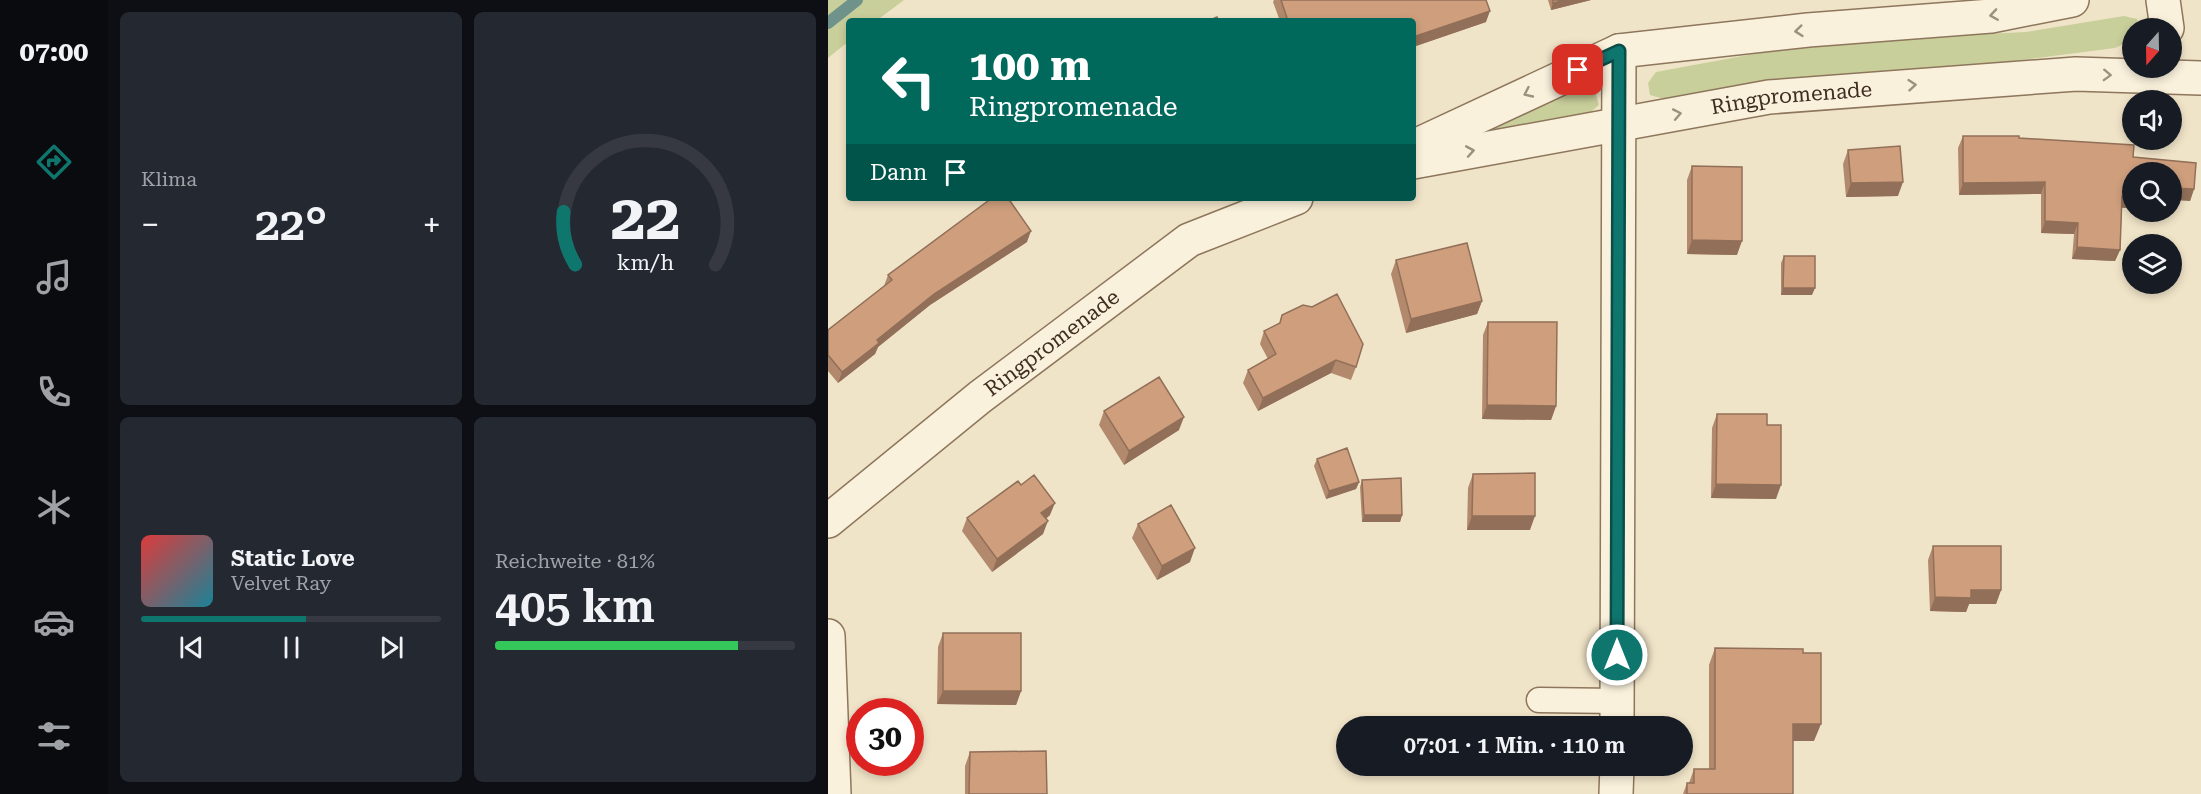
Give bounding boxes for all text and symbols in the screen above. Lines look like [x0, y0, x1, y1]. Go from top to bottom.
one-way arrow [1989, 8, 1999, 21]
north arrow [2122, 18, 2182, 78]
map controls [2122, 18, 2182, 294]
one-way arrow [1795, 24, 1804, 37]
text: 07:00 [20, 36, 88, 68]
text: 100 m [969, 41, 1091, 90]
icon: left [870, 42, 948, 120]
pin [1552, 44, 1603, 95]
icon: arrive [1561, 53, 1594, 86]
one-way arrow [2102, 68, 2111, 81]
street label: Ringpromenade [1709, 77, 1873, 119]
one-way arrow [1908, 79, 1917, 92]
one-way arrow [1524, 86, 1535, 98]
button: sound [2122, 90, 2182, 150]
text: Ringpromenade [969, 91, 1178, 123]
one-way arrow [1672, 108, 1682, 121]
icon: directions [33, 141, 75, 183]
one-way arrow [1465, 145, 1475, 158]
icon: arrive [939, 156, 972, 189]
text: Dann [870, 160, 927, 185]
button: search [2122, 162, 2182, 222]
text: Klima [141, 167, 197, 191]
text: 22 [610, 181, 680, 254]
text: 22° [255, 198, 327, 251]
text: − [141, 205, 159, 244]
text: + [423, 205, 441, 244]
button: layers [2122, 234, 2182, 294]
text: km/h [616, 251, 674, 276]
icon: music [33, 256, 75, 298]
street label: Ringpromenade [980, 285, 1124, 401]
icon: phone [33, 371, 75, 413]
icon: climate [33, 486, 75, 528]
text: Static Love [231, 546, 355, 571]
text: Reichweite · 81% [495, 549, 655, 573]
text: Velvet Ray [231, 571, 331, 595]
text: 405 km [495, 580, 655, 633]
icon: car [33, 601, 75, 643]
position arrow [1585, 623, 1649, 687]
icon: previous [175, 631, 208, 664]
icon: pause [275, 631, 308, 664]
icon: next [375, 631, 408, 664]
speed limit sign: 30 [846, 698, 924, 776]
icon: filters [33, 715, 75, 757]
text: 07:01 · 1 Min. · 110 m [1404, 733, 1625, 758]

